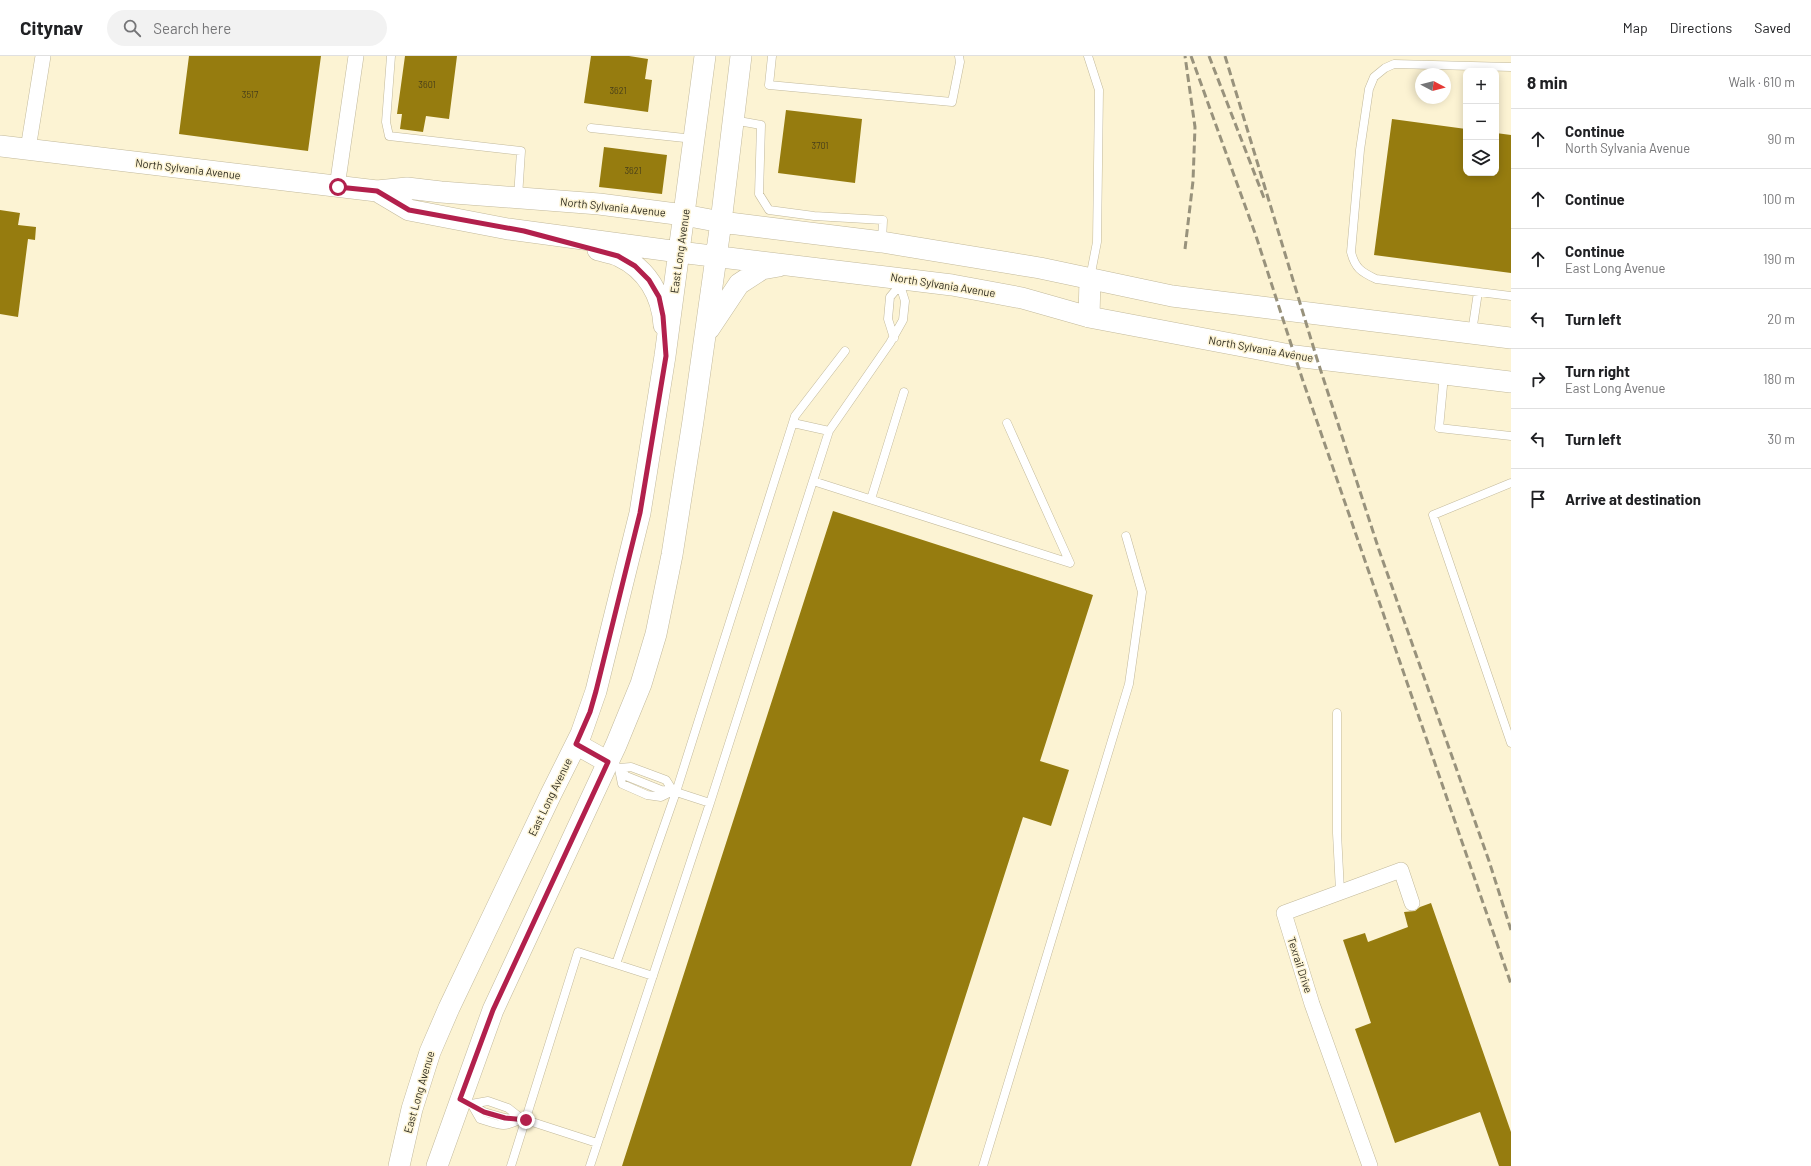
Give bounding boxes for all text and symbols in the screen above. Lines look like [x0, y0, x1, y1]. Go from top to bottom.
search box [107, 10, 387, 46]
text: Citynav [20, 16, 83, 39]
icon: search [121, 17, 143, 39]
text: Search here [153, 19, 231, 37]
text: Map [1623, 19, 1648, 36]
text: Directions [1670, 19, 1732, 36]
text: Saved [1754, 19, 1791, 36]
north arrow [1415, 68, 1451, 104]
map controls [1463, 68, 1499, 176]
button: + [1463, 68, 1499, 104]
text: 8 min [1527, 72, 1567, 92]
text: Walk · 610 m [1728, 74, 1795, 90]
house number: 3601 [418, 79, 436, 90]
house number: 3621 [609, 85, 627, 96]
house number: 3517 [242, 89, 259, 100]
button: − [1463, 104, 1499, 140]
text: Continue [1565, 122, 1625, 140]
icon: ahead [1527, 128, 1549, 150]
text: 90 m [1768, 131, 1795, 147]
house number: 3701 [812, 140, 828, 151]
button: layers [1463, 140, 1499, 176]
text: North Sylvania Avenue [1565, 140, 1690, 156]
street label: North Sylvania Avenue [135, 156, 242, 181]
house number: 3621 [624, 165, 642, 176]
route start [329, 178, 347, 196]
icon: ahead [1527, 188, 1549, 210]
text: Continue [1565, 190, 1625, 208]
text: 100 m [1762, 191, 1795, 207]
street label: North Sylvania Avenue [560, 194, 667, 219]
street label: East Long Avenue [667, 208, 692, 294]
text: Continue [1565, 242, 1625, 260]
icon: ahead [1527, 248, 1549, 270]
text: 190 m [1763, 251, 1795, 267]
text: East Long Avenue [1565, 260, 1665, 276]
street label: North Sylvania Avenue [890, 270, 997, 299]
icon: left [1527, 308, 1549, 330]
text: Turn left [1565, 310, 1621, 328]
text: 20 m [1767, 311, 1795, 327]
street label: North Sylvania Avenue [1208, 333, 1315, 364]
text: Turn right [1565, 362, 1630, 380]
icon: right [1527, 368, 1549, 390]
text: 180 m [1763, 371, 1795, 387]
text: East Long Avenue [1565, 380, 1665, 396]
icon: left [1527, 428, 1549, 450]
text: Turn left [1565, 430, 1621, 448]
text: 30 m [1768, 431, 1795, 447]
icon: arrive [1527, 488, 1549, 510]
text: Arrive at destination [1565, 490, 1701, 508]
street label: East Long Avenue [525, 756, 574, 838]
street label: Texrail Drive [1285, 935, 1316, 995]
street label: East Long Avenue [401, 1049, 437, 1134]
route end [517, 1111, 535, 1129]

